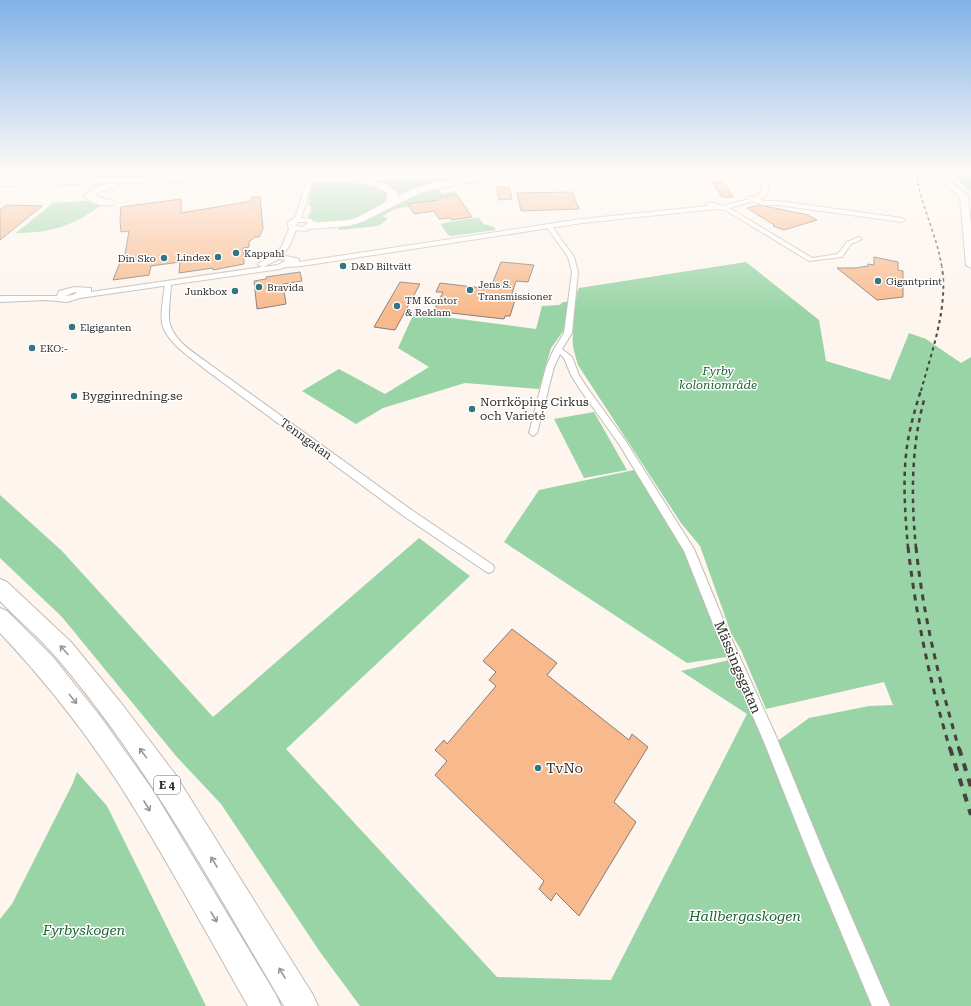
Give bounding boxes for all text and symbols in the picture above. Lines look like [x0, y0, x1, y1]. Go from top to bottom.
marker: Kappahl [231, 248, 241, 258]
place label: Kappahl [244, 248, 284, 259]
place label: Lindex [177, 252, 210, 263]
marker: Lindex [213, 252, 223, 262]
place label: Din Sko [118, 253, 156, 264]
marker: Din Sko [159, 253, 169, 263]
marker: D&D Biltvätt [338, 261, 348, 271]
place label: D&D Biltvätt [351, 261, 412, 272]
marker: Gigantprint [873, 276, 883, 286]
place label: Gigantprint [886, 276, 942, 287]
place label: Jens S. Transmissioner [478, 279, 552, 302]
marker: Bravida [254, 282, 264, 292]
place label: Bravida [267, 282, 304, 293]
marker: Jens S. Transmissioner [465, 285, 475, 295]
place label: Junkbox [185, 286, 227, 297]
marker: Junkbox [230, 286, 240, 296]
place label: TM Kontor & Reklam [405, 295, 457, 318]
marker: TM Kontor & Reklam [392, 301, 402, 311]
marker: Elgiganten [67, 322, 77, 332]
place label: Elgiganten [80, 322, 132, 333]
marker: EKO:- [27, 343, 37, 353]
place label: EKO:- [40, 343, 68, 354]
park label: Fyrby koloniområde [679, 364, 757, 392]
place label: Bygginredning.se [82, 389, 183, 403]
marker: Bygginredning.se [69, 391, 79, 401]
place label: Norrköping Cirkus och Varieté [480, 395, 589, 423]
marker: Norrköping Cirkus och Varieté [467, 404, 477, 414]
street label: Tenngatan [277, 415, 335, 463]
street label: Mässingsgatan [711, 618, 765, 716]
one-way arrow [59, 645, 68, 655]
one-way arrow [68, 694, 77, 705]
one-way arrow [139, 747, 148, 758]
place label: TvNo [546, 760, 583, 776]
marker: TvNo [533, 763, 543, 773]
road number: E 4 [154, 776, 180, 794]
one-way arrow [144, 800, 152, 812]
one-way arrow [210, 856, 218, 868]
park label: Hallbergaskogen [688, 908, 801, 924]
one-way arrow [210, 911, 218, 923]
park label: Fyrbyskogen [42, 922, 126, 938]
one-way arrow [278, 968, 286, 979]

